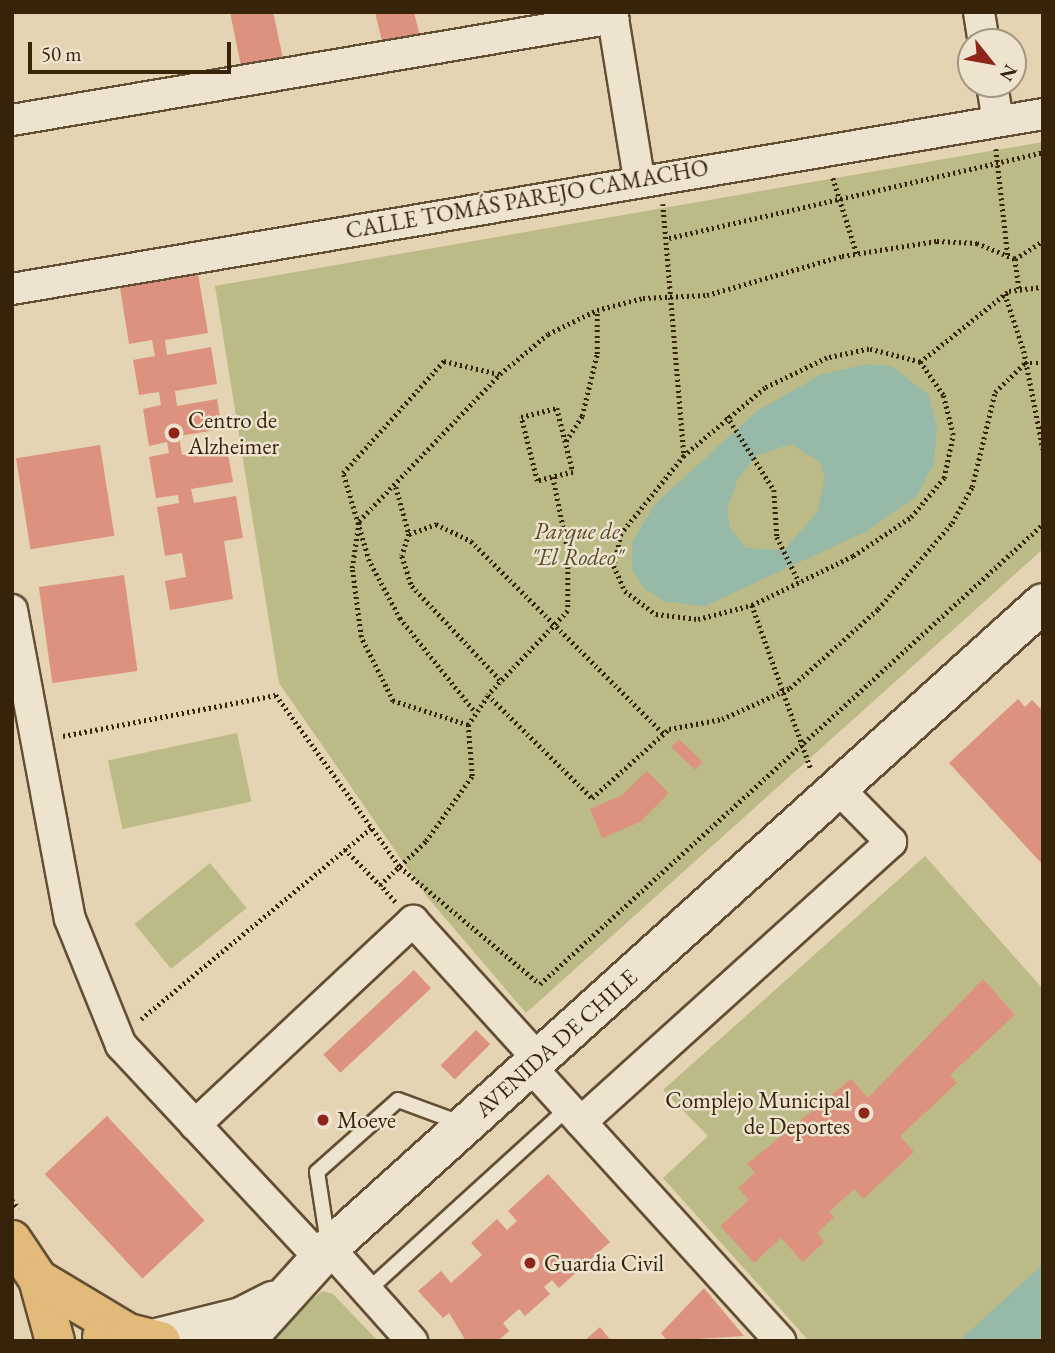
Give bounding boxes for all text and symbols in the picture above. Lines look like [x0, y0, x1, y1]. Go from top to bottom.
scale bar [32, 28, 234, 72]
north arrow [957, 28, 1027, 98]
text: 50 m [41, 40, 82, 67]
text: N [994, 60, 1023, 86]
street label: CALLE TOMÁS PAREJO CAMACHO [344, 153, 710, 245]
place label: Centro de Alzheimer [188, 406, 279, 460]
marker: Centro de Alzheimer [166, 425, 182, 441]
park label: Parque de "El Rodeo" [531, 517, 623, 571]
street label: AVENIDA DE CHILE [469, 963, 643, 1123]
place label: Complejo Municipal de Deportes [665, 1086, 850, 1140]
marker: Complejo Municipal de Deportes [856, 1105, 872, 1121]
place label: Moeve [337, 1106, 396, 1134]
marker: Moeve [315, 1112, 331, 1128]
place label: Guardia Civil [544, 1249, 664, 1277]
marker: Guardia Civil [522, 1255, 538, 1271]

